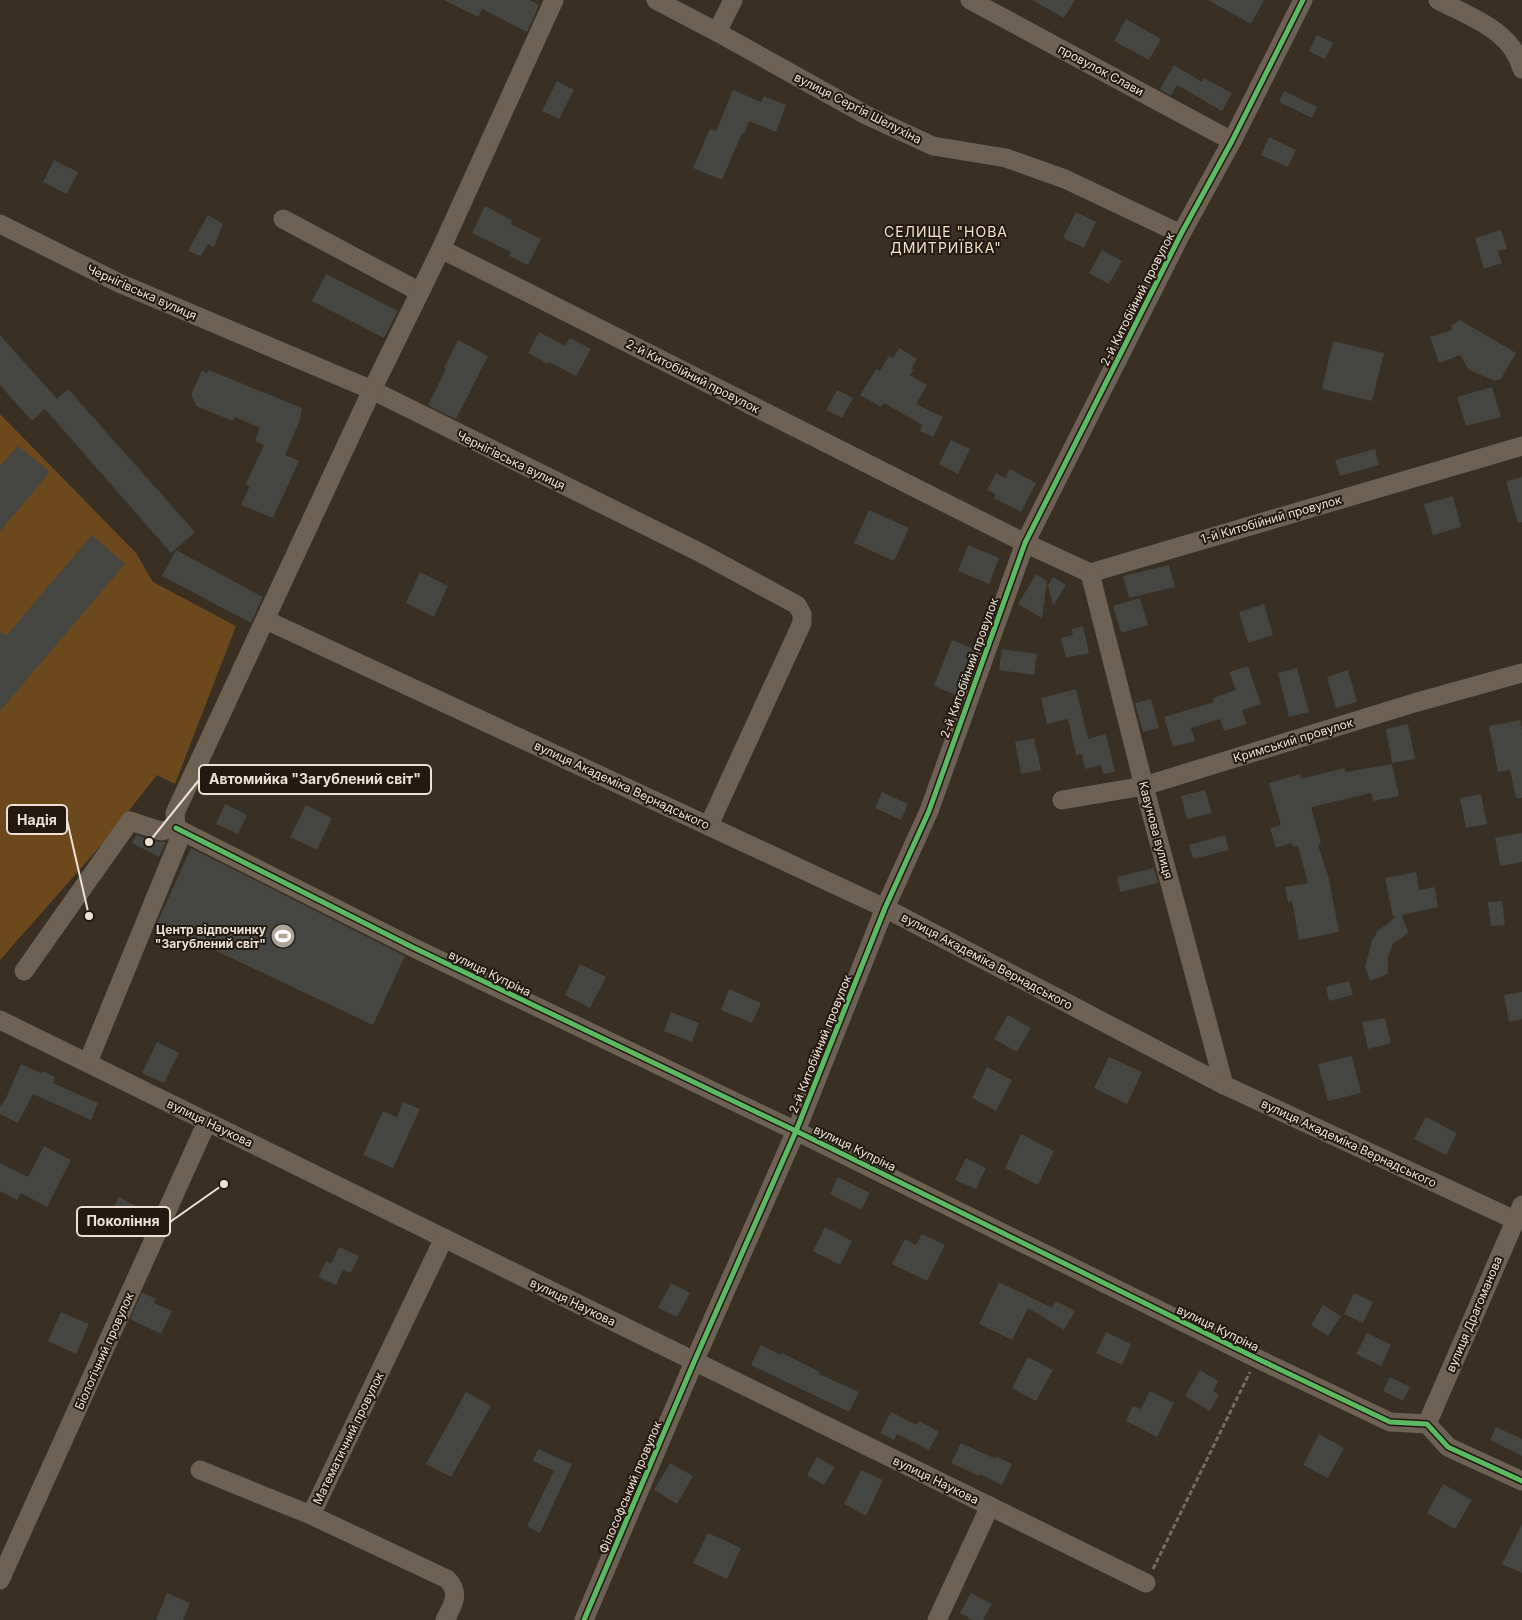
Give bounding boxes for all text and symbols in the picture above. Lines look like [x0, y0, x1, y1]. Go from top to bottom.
street label: провулок Слави [1056, 41, 1146, 99]
street label: вулиця Сергія Шелухіна [792, 69, 924, 147]
district label: СЕЛИЩЕ "НОВА ДМИТРИЇВКА" [884, 223, 1008, 256]
street label: 2-й Китобійний провулок [1097, 229, 1178, 368]
street label: Чернігівська вулиця [85, 261, 199, 323]
street label: 2-й Китобійний провулок [624, 336, 763, 417]
street label: Чернігівська вулиця [454, 427, 568, 493]
street label: 1-й Китобійний провулок [1199, 492, 1344, 546]
street label: 2-й Китобійний провулок [937, 595, 1002, 740]
street label: Кримський провулок [1231, 714, 1355, 765]
street label: вулиця Академіка Вернадського [532, 738, 712, 832]
callout: Автомийка "Загублений світ" [199, 765, 431, 794]
text: Автомийка "Загублений світ" [209, 770, 421, 787]
street label: Кавунова вулиця [1136, 780, 1176, 880]
callout: Надія [7, 805, 67, 834]
text: Надія [17, 811, 57, 828]
street label: вулиця Академіка Вернадського [899, 909, 1075, 1013]
place label: Центр відпочинку "Загублений світ" [155, 922, 267, 951]
sports icon: Центр відпочинку "Загублений світ" [270, 923, 296, 949]
street label: вулиця Купріна [446, 947, 534, 999]
street label: 2-й Китобійний провулок [785, 972, 855, 1115]
street label: вулиця Наукова [165, 1096, 255, 1150]
street label: вулиця Академіка Вернадського [1259, 1096, 1439, 1190]
street label: вулиця Купріна [811, 1122, 899, 1174]
callout: Покоління [77, 1207, 170, 1236]
text: Покоління [86, 1212, 160, 1229]
street label: вулиця Драгоманова [1443, 1254, 1505, 1374]
street label: вулиця Наукова [528, 1275, 618, 1329]
street label: Біологічний провулок [71, 1289, 137, 1412]
street label: вулиця Купріна [1174, 1302, 1262, 1354]
street label: Математичний провулок [309, 1369, 387, 1507]
street label: Філософський провулок [595, 1418, 665, 1555]
street label: вулиця Наукова [891, 1453, 981, 1507]

